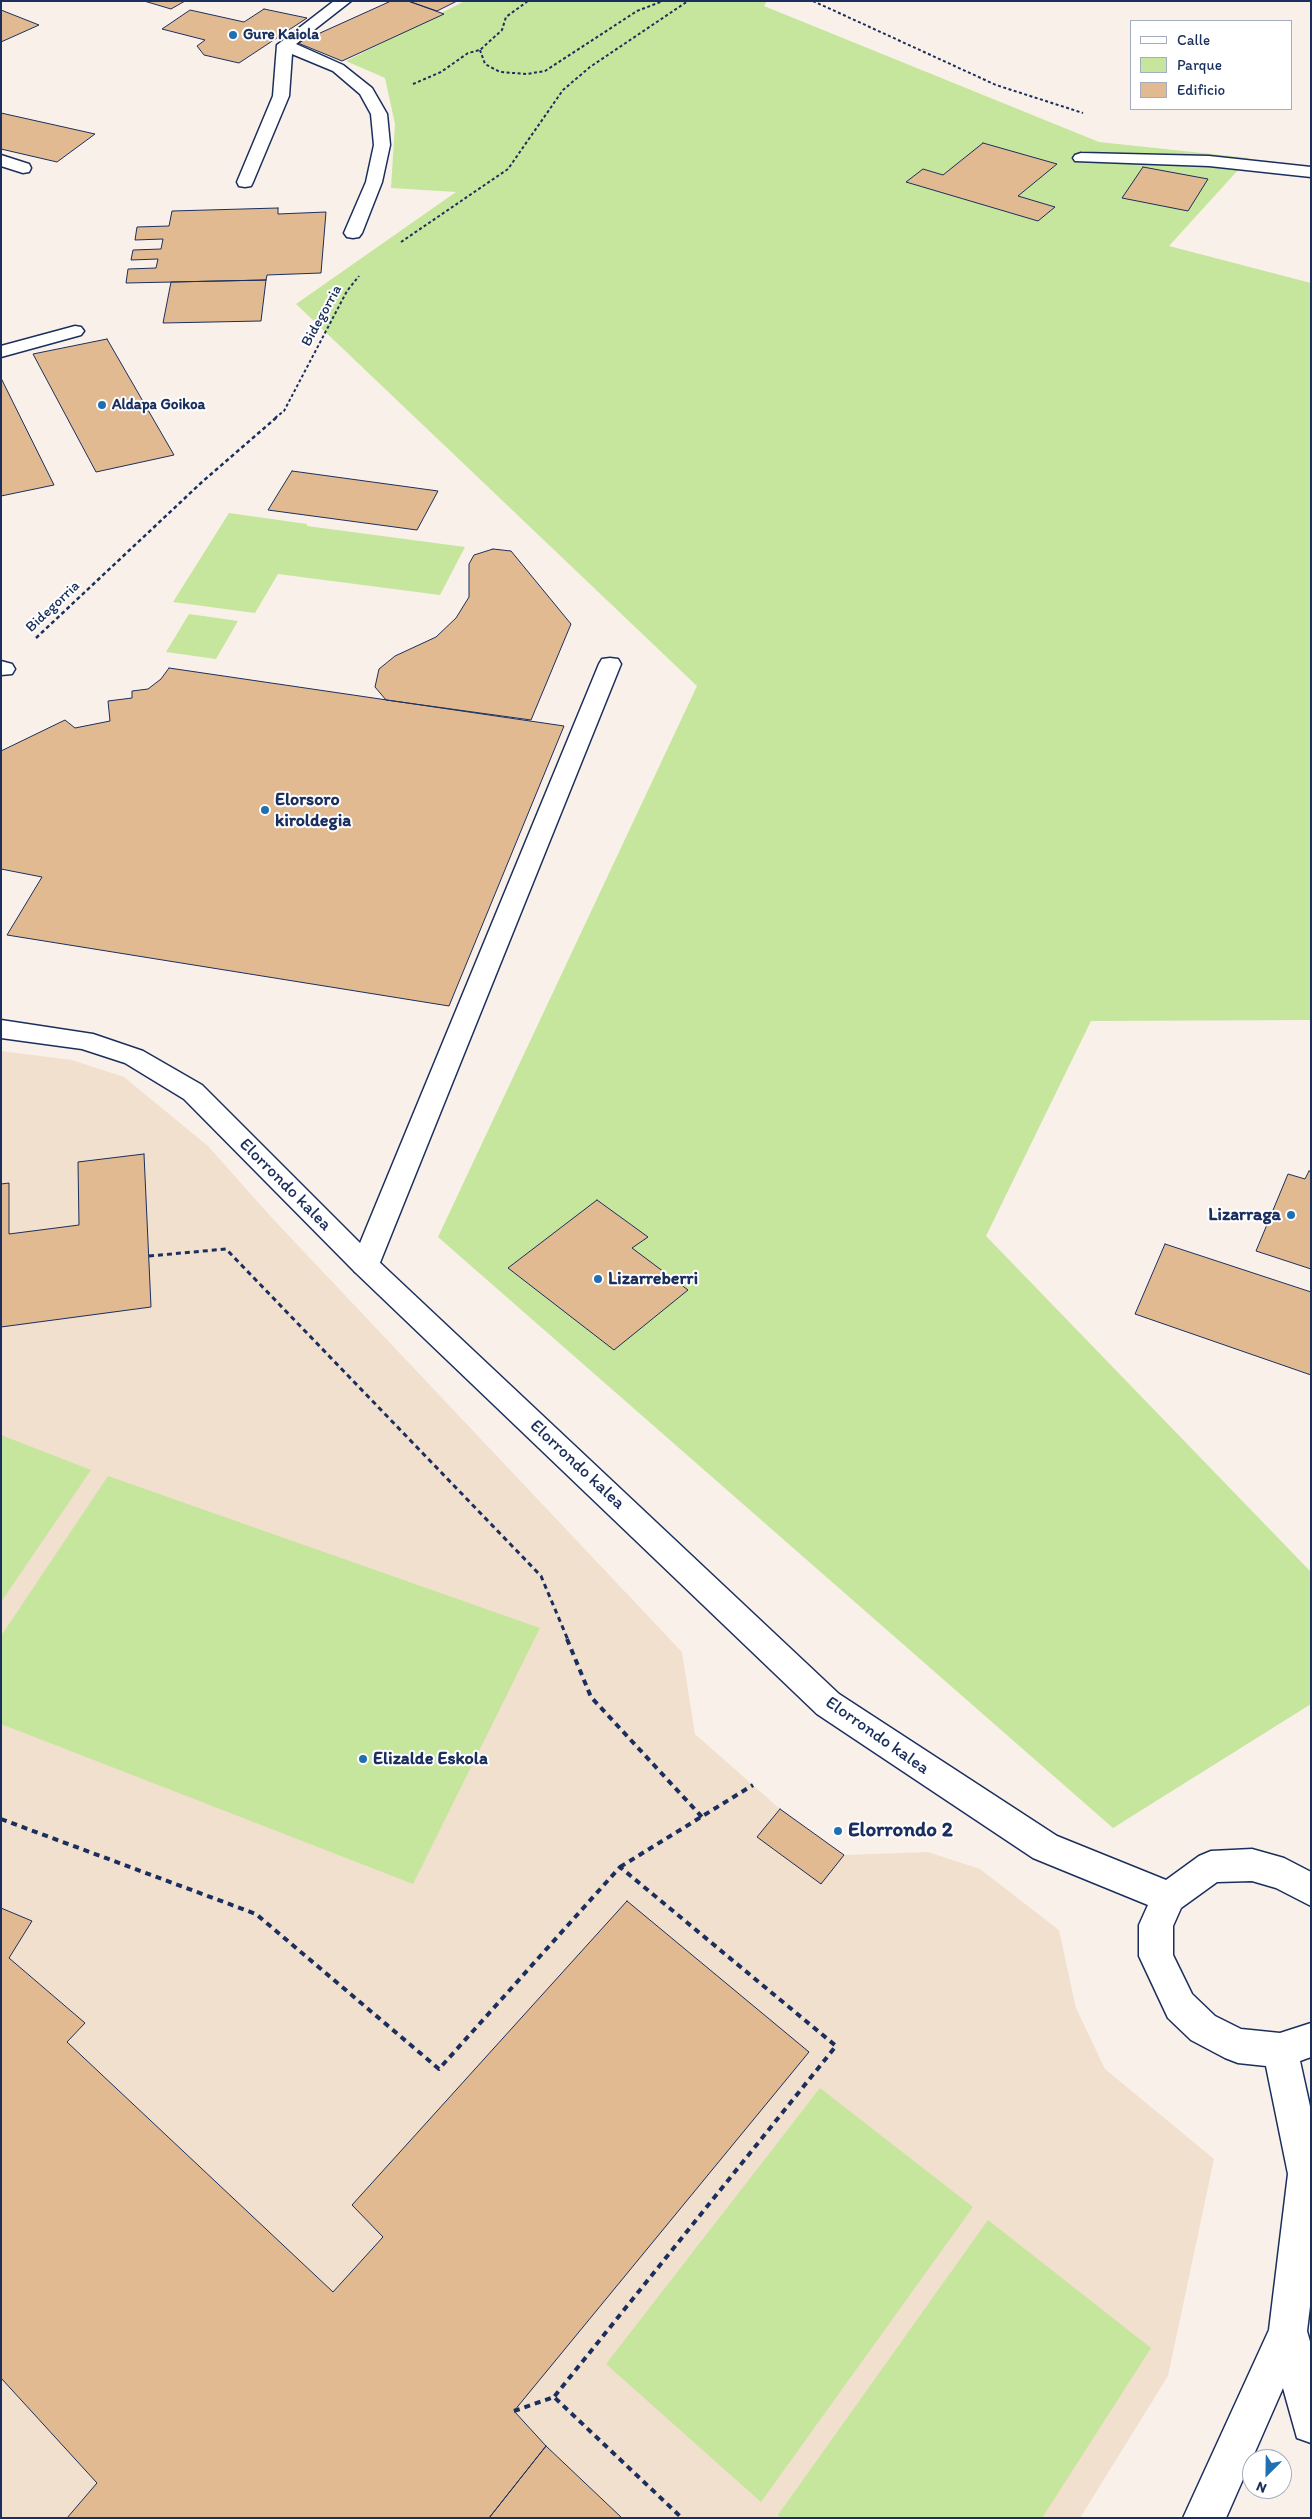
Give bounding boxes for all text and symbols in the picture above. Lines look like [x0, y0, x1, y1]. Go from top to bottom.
legend [1130, 20, 1292, 110]
place label: Gure Kaiola [243, 26, 319, 44]
marker: Gure Kaiola [227, 29, 239, 41]
text: Calle [1177, 31, 1210, 49]
text: Parque [1177, 56, 1222, 74]
text: Edificio [1177, 81, 1225, 99]
street label: Bidegorria [298, 282, 346, 350]
place label: Aldapa Goikoa [112, 396, 205, 414]
marker: Aldapa Goikoa [96, 399, 108, 411]
street label: Bidegorria [22, 577, 84, 637]
place label: Elorsoro kiroldegia [275, 789, 351, 832]
marker: Elorsoro kiroldegia [259, 804, 271, 816]
street label: Elorrondo kalea [234, 1134, 336, 1236]
place label: Lizarraga [1208, 1204, 1281, 1226]
marker: Lizarraga [1285, 1209, 1297, 1221]
place label: Lizarreberri [608, 1268, 698, 1290]
marker: Lizarreberri [592, 1273, 604, 1285]
street label: Elorrondo kalea [525, 1416, 629, 1514]
street label: Elorrondo kalea [821, 1692, 933, 1780]
place label: Elizalde Eskola [373, 1748, 488, 1770]
marker: Elizalde Eskola [357, 1753, 369, 1765]
place label: Elorrondo 2 [848, 1818, 953, 1844]
marker: Elorrondo 2 [832, 1825, 844, 1837]
north arrow [1242, 2449, 1292, 2499]
text: N [1254, 2478, 1269, 2497]

